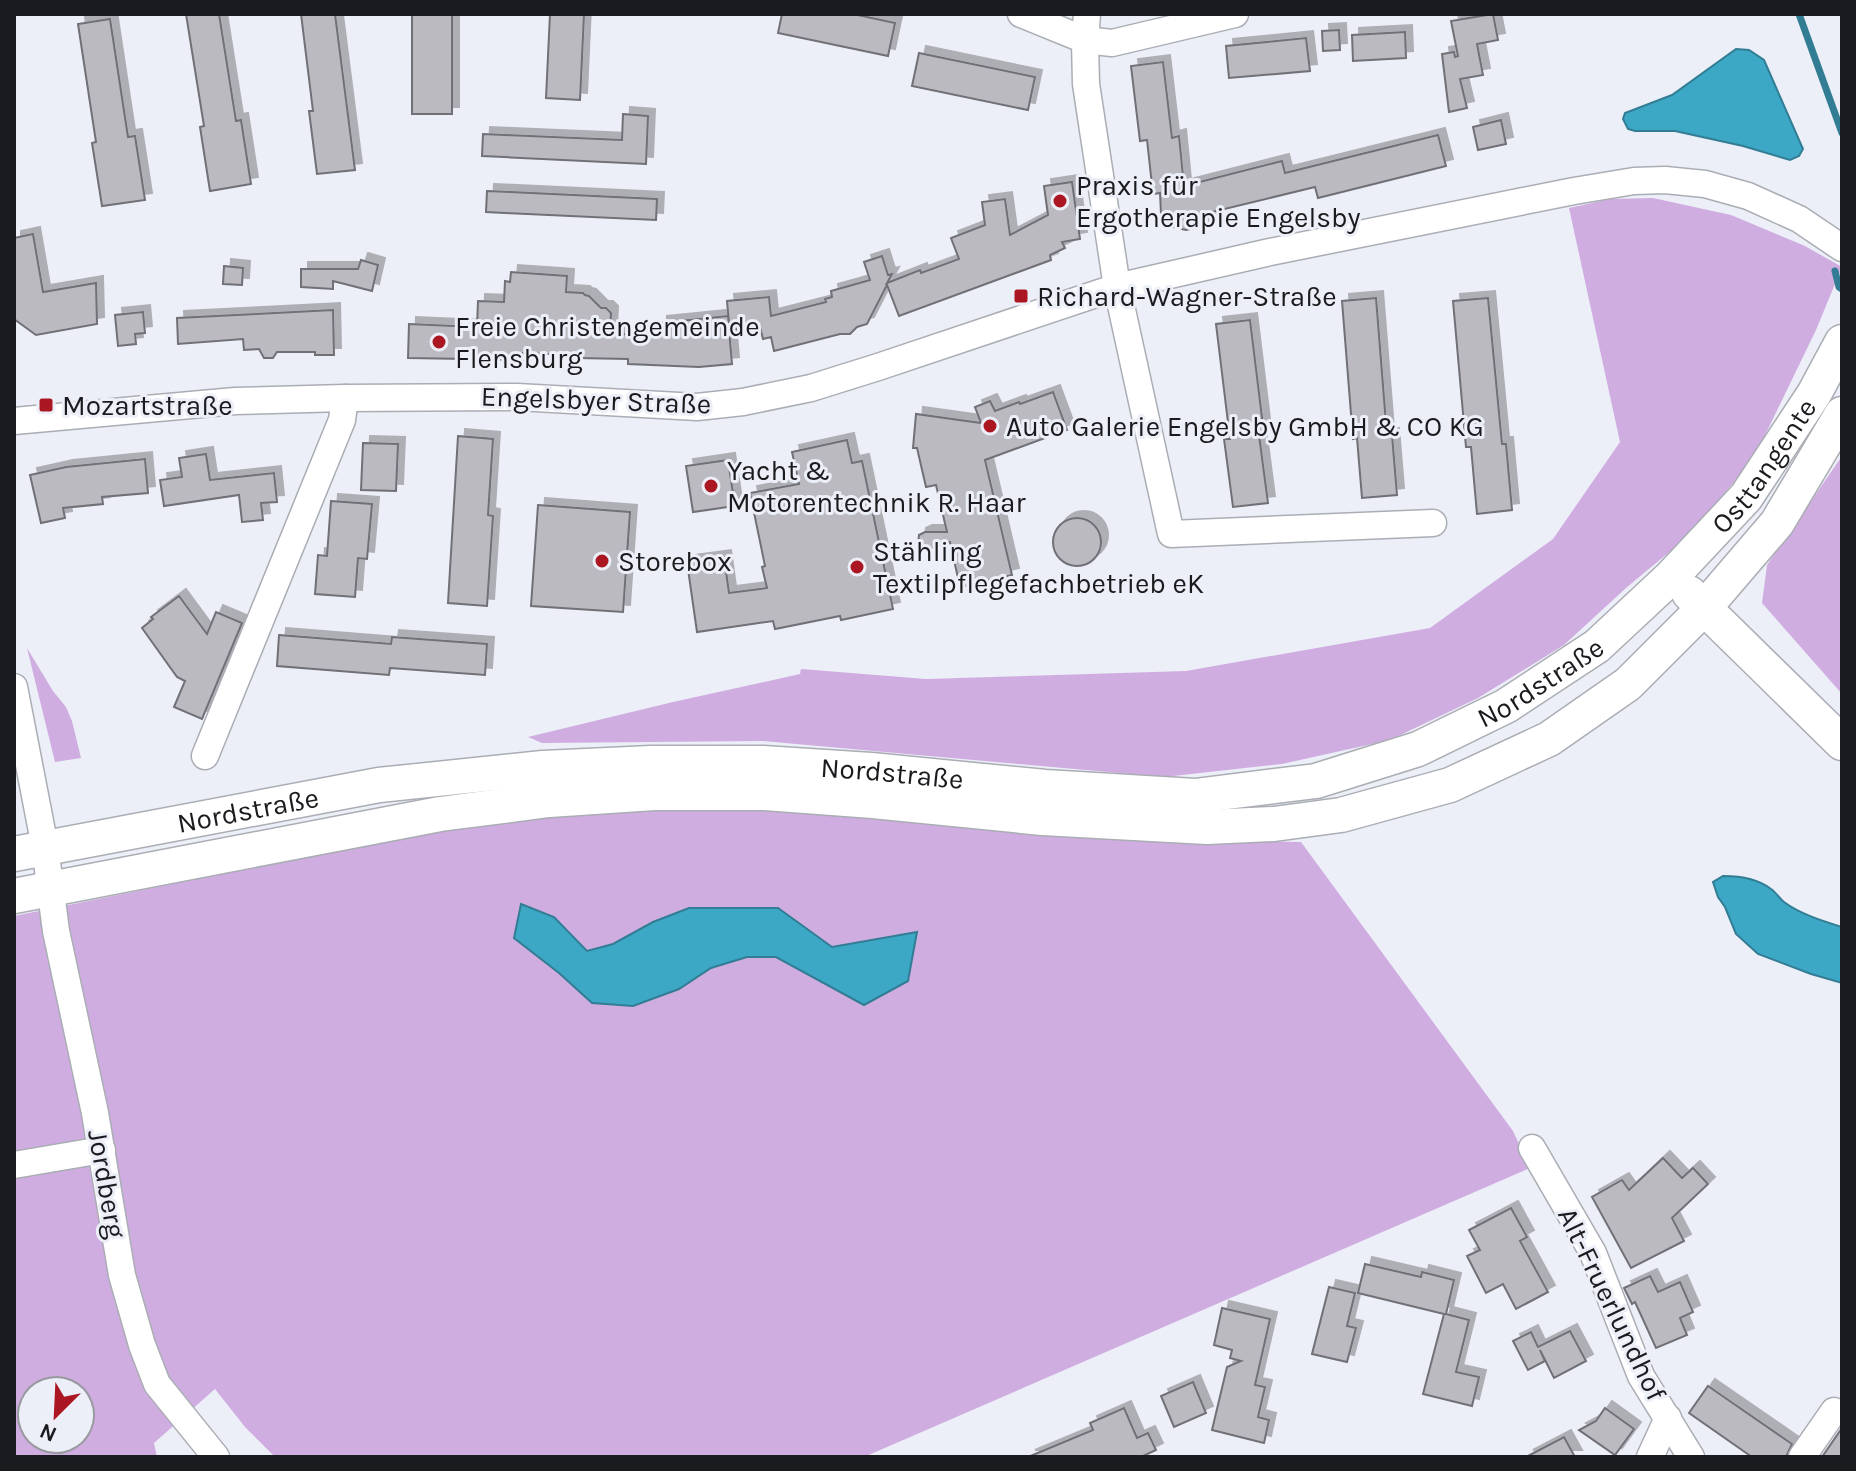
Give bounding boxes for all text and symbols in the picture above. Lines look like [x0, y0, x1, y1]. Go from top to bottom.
place label: Praxis für Ergotherapie Engelsby [1076, 169, 1361, 234]
marker: Praxis für Ergotherapie Engelsby [1051, 192, 1069, 210]
place label: Richard-Wagner-Straße [1037, 280, 1337, 313]
marker: Richard-Wagner-Straße [1012, 287, 1030, 305]
place label: Freie Christengemeinde Flensburg [455, 310, 760, 375]
marker: Freie Christengemeinde Flensburg [430, 333, 448, 351]
street label: Engelsbyer Straße [480, 379, 712, 421]
place label: Mozartstraße [62, 389, 233, 422]
street label: Osttangente [1704, 392, 1823, 540]
marker: Mozartstraße [37, 396, 55, 414]
place label: Auto Galerie Engelsby GmbH & CO KG [1006, 410, 1484, 443]
marker: Auto Galerie Engelsby GmbH & CO KG [981, 417, 999, 435]
place label: Yacht & Motorentechnik R. Haar [727, 454, 1027, 519]
marker: Yacht & Motorentechnik R. Haar [702, 477, 720, 495]
place label: Stähling Textilpflegefachbetrieb eK [873, 535, 1204, 600]
place label: Storebox [618, 545, 731, 578]
marker: Storebox [593, 552, 611, 570]
marker: Stähling Textilpflegefachbetrieb eK [848, 558, 866, 576]
street label: Nordstraße [1471, 630, 1610, 734]
street label: Nordstraße [820, 750, 965, 795]
street label: Nordstraße [174, 780, 321, 839]
street label: Jordberg [81, 1127, 133, 1241]
street label: Alt-Fruerlundhof [1551, 1202, 1673, 1406]
north arrow [16, 1375, 96, 1455]
text: N [36, 1417, 61, 1447]

